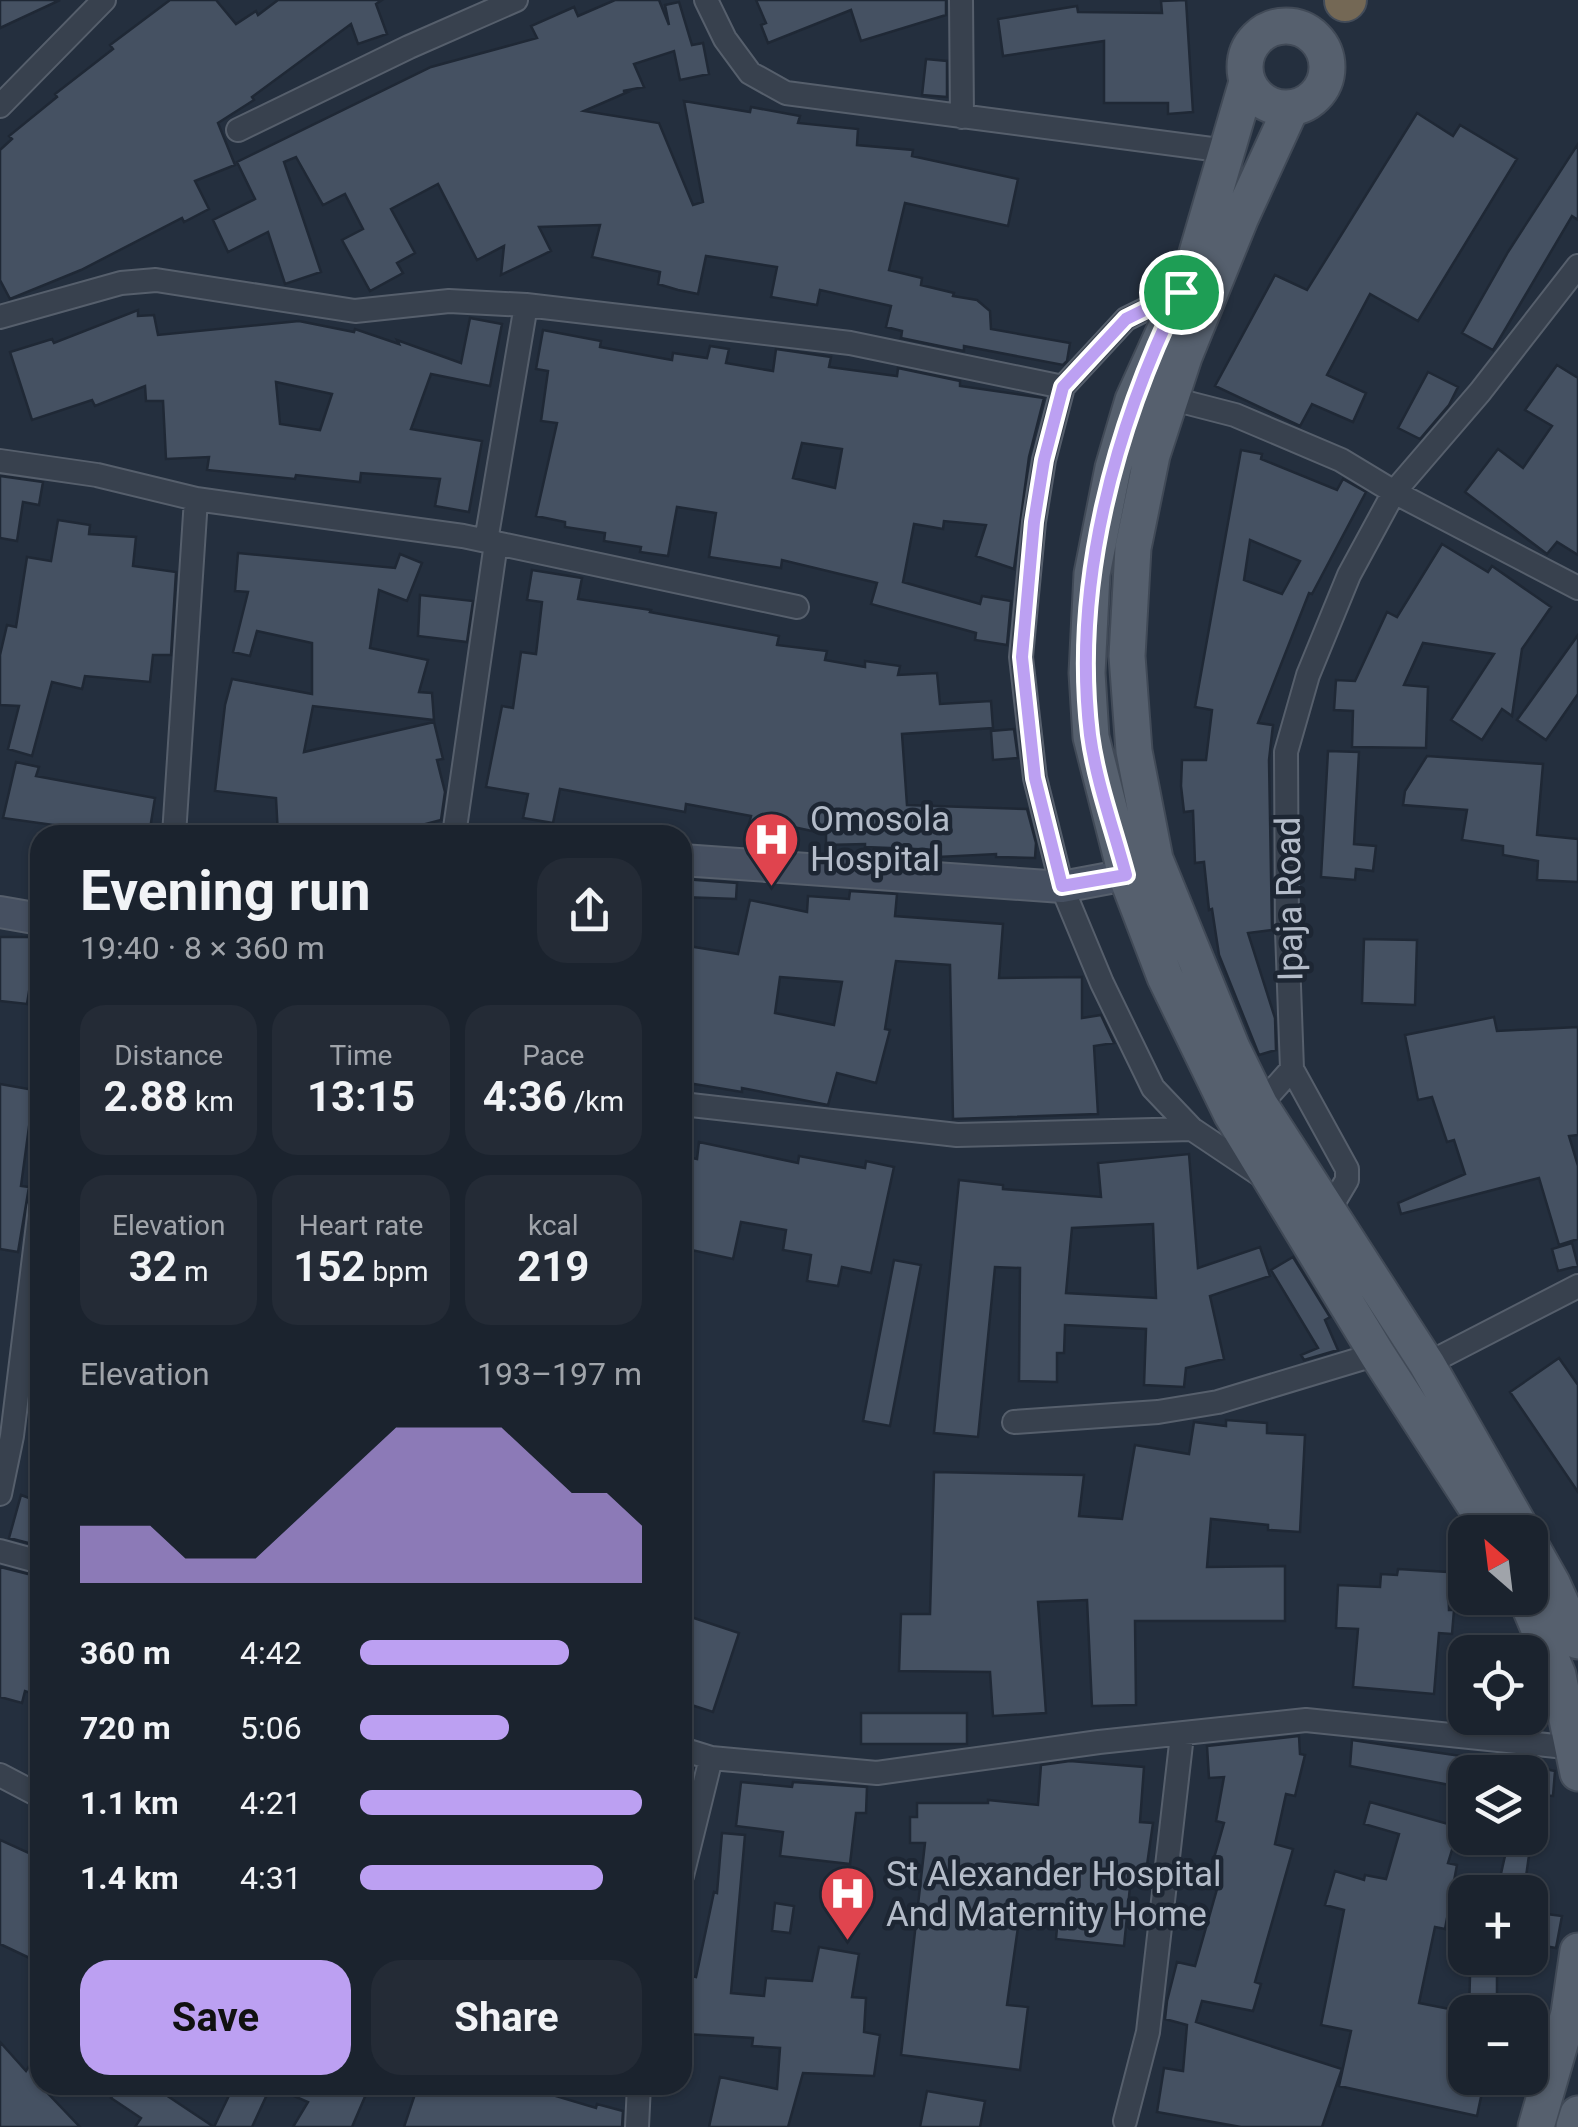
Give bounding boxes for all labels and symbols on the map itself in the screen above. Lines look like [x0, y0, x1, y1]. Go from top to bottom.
pin [1139, 250, 1224, 335]
place label: Omosola Hospital [810, 799, 950, 880]
hospital icon: Omosola Hospital [741, 809, 801, 888]
street label: Ipaja Road [1268, 816, 1311, 982]
north arrow [1448, 1515, 1548, 1615]
place label: St Alexander Hospital And Maternity Home [886, 1854, 1222, 1935]
hospital icon: St Alexander Hospital And Maternity Home [817, 1864, 877, 1943]

